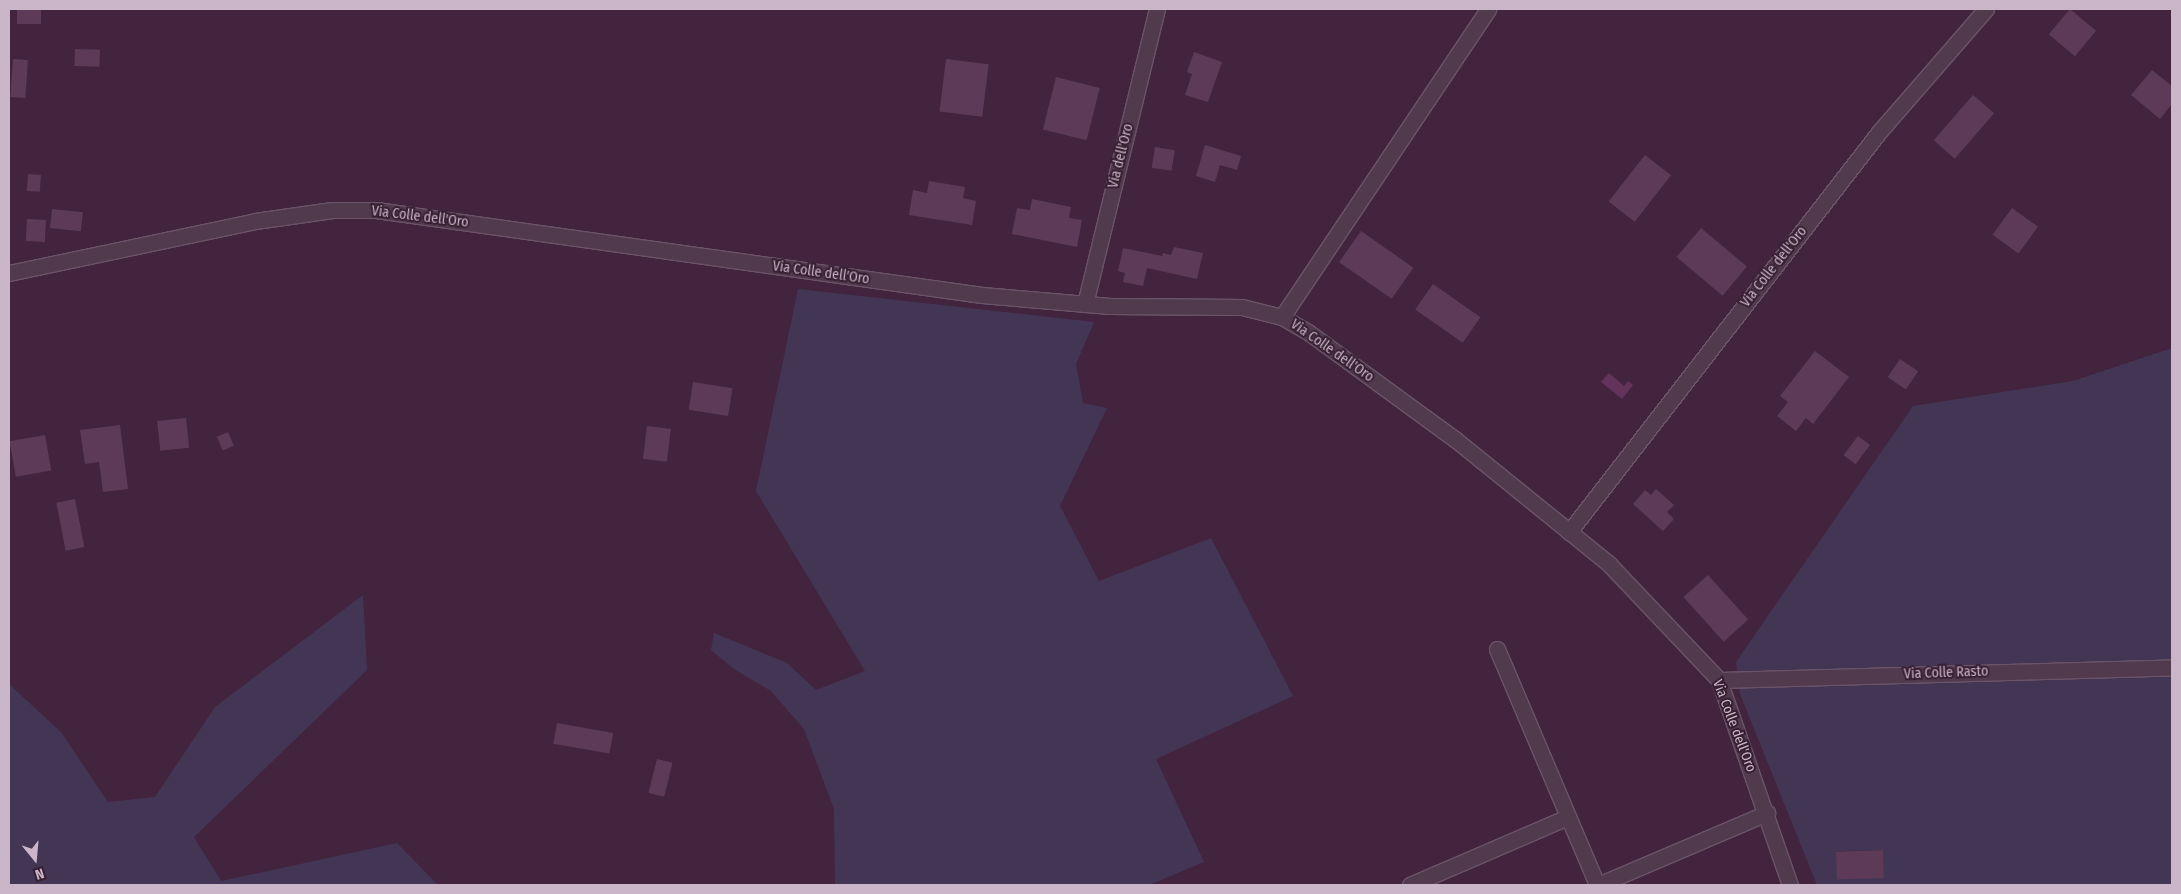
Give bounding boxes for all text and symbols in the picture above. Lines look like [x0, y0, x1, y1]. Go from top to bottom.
street label: Via dell'Oro [1105, 122, 1137, 190]
street label: Via Colle dell'Oro [371, 203, 469, 231]
street label: Via Colle dell'Oro [1737, 223, 1811, 311]
street label: Via Colle dell'Oro [772, 258, 870, 288]
street label: Via Colle dell'Oro [1287, 316, 1377, 386]
street label: Via Colle Rasto [1903, 663, 1989, 683]
street label: Via Colle dell'Oro [1709, 677, 1759, 775]
north arrow [10, 834, 60, 884]
text: N [33, 864, 46, 883]

